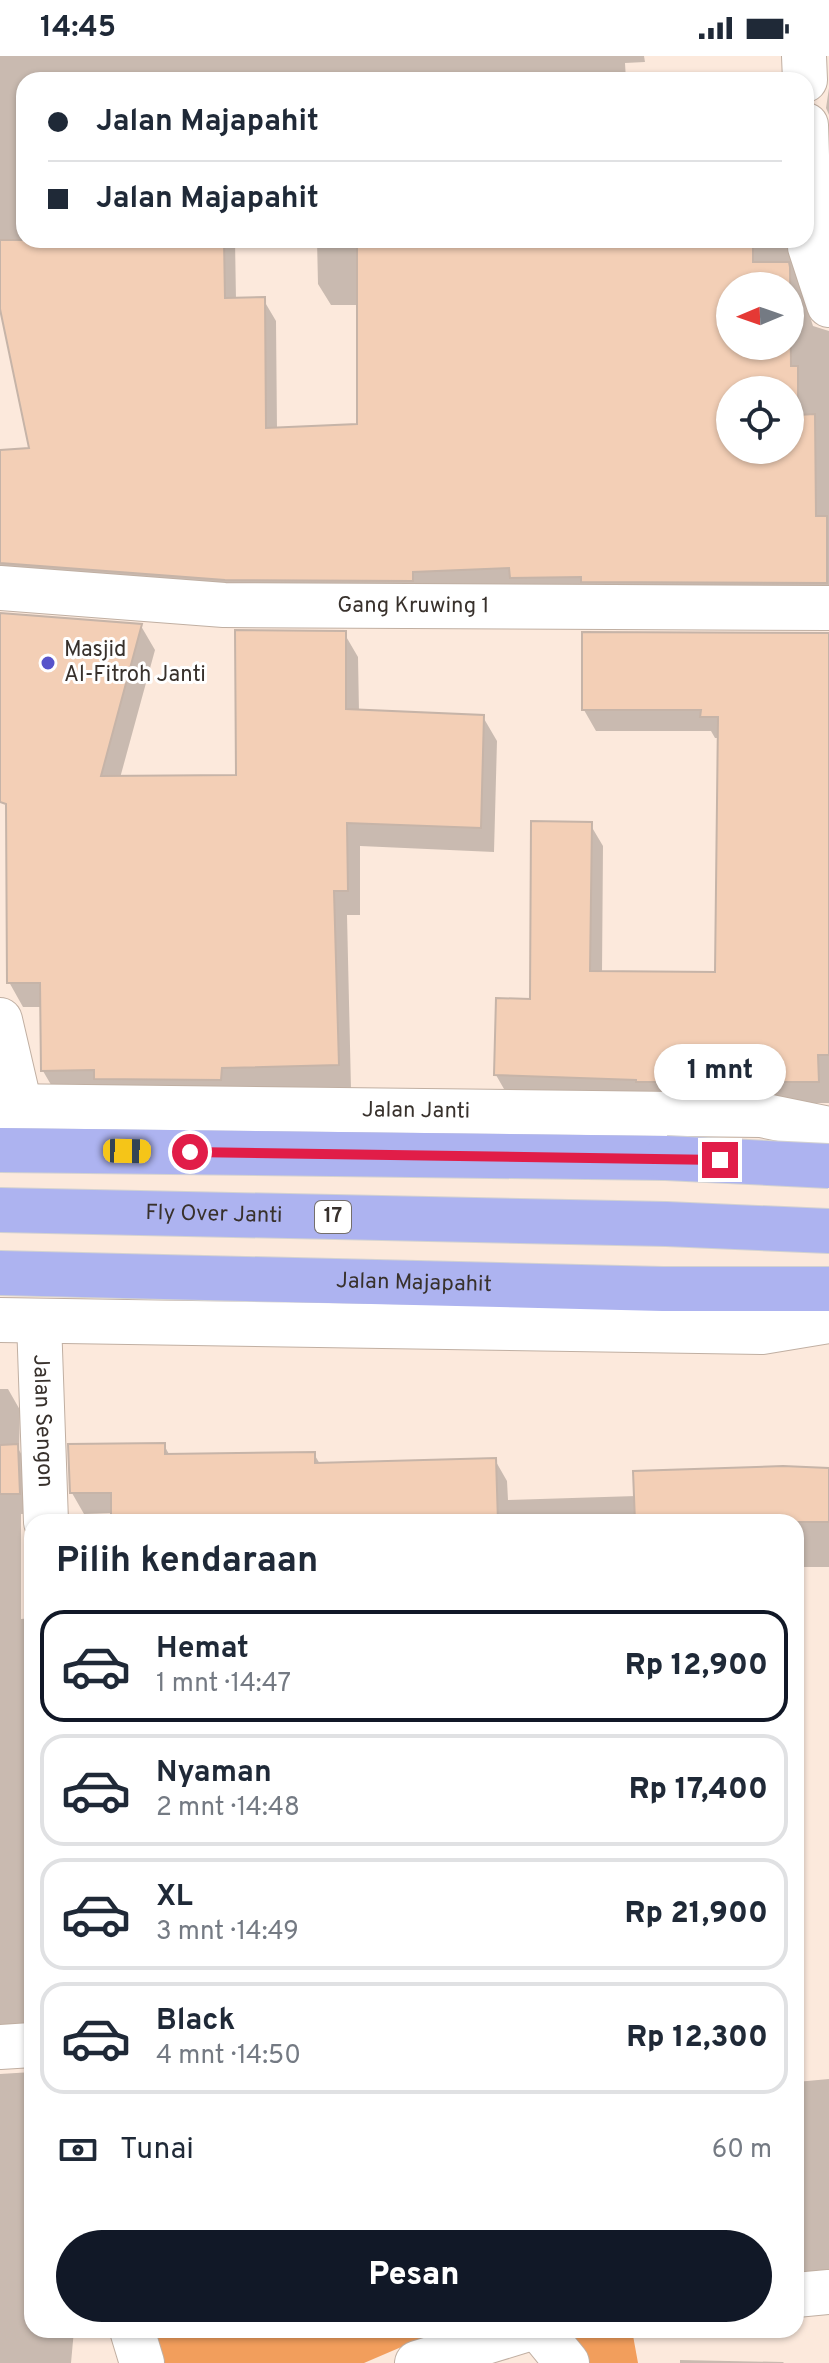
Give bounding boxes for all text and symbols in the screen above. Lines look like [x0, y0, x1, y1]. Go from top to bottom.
text: 14:45 [40, 10, 116, 47]
text: Jalan Majapahit [96, 104, 319, 141]
text: Jalan Majapahit [96, 181, 319, 218]
north arrow [716, 272, 804, 360]
map controls [716, 272, 804, 464]
button: locate [716, 376, 804, 464]
street label: Gang Kruwing 1 [337, 592, 490, 620]
place label: Masjid Al-Fitroh Janti [64, 637, 206, 689]
marker: Masjid Al-Fitroh Janti [39, 654, 57, 672]
callout: 1 mnt [654, 1044, 786, 1100]
text: 1 mnt [687, 1055, 753, 1088]
street label: Jalan Janti [362, 1097, 470, 1125]
route start [172, 1134, 208, 1170]
car [103, 1139, 151, 1163]
route end [702, 1142, 738, 1178]
street label: Fly Over Janti [145, 1200, 283, 1229]
road number: 17 [315, 1201, 351, 1233]
street label: Jalan Majapahit [336, 1268, 492, 1298]
street label: Jalan Sengon [27, 1354, 58, 1488]
text: Pilih kendaraan [56, 1539, 318, 1585]
icon: car [60, 1630, 132, 1702]
text: Hemat [156, 1631, 249, 1668]
text: Rp 12,900 [625, 1648, 768, 1685]
text: 1 mnt · 14:47 [156, 1668, 291, 1701]
icon: car [60, 1754, 132, 1826]
text: Nyaman [156, 1755, 272, 1792]
text: Rp 17,400 [629, 1772, 768, 1809]
text: 2 mnt · 14:48 [156, 1792, 300, 1825]
icon: car [60, 1878, 132, 1950]
text: XL [156, 1879, 193, 1916]
text: Rp 21,900 [624, 1896, 768, 1933]
text: 3 mnt · 14:49 [156, 1916, 299, 1949]
icon: car [60, 2002, 132, 2074]
text: Black [156, 2003, 235, 2040]
text: Rp 12,300 [626, 2020, 768, 2057]
text: 4 mnt · 14:50 [156, 2040, 301, 2073]
icon: cash [56, 2128, 100, 2172]
text: Tunai [120, 2132, 194, 2169]
text: 60 m [712, 2134, 772, 2167]
button: Pesan [56, 2230, 772, 2322]

